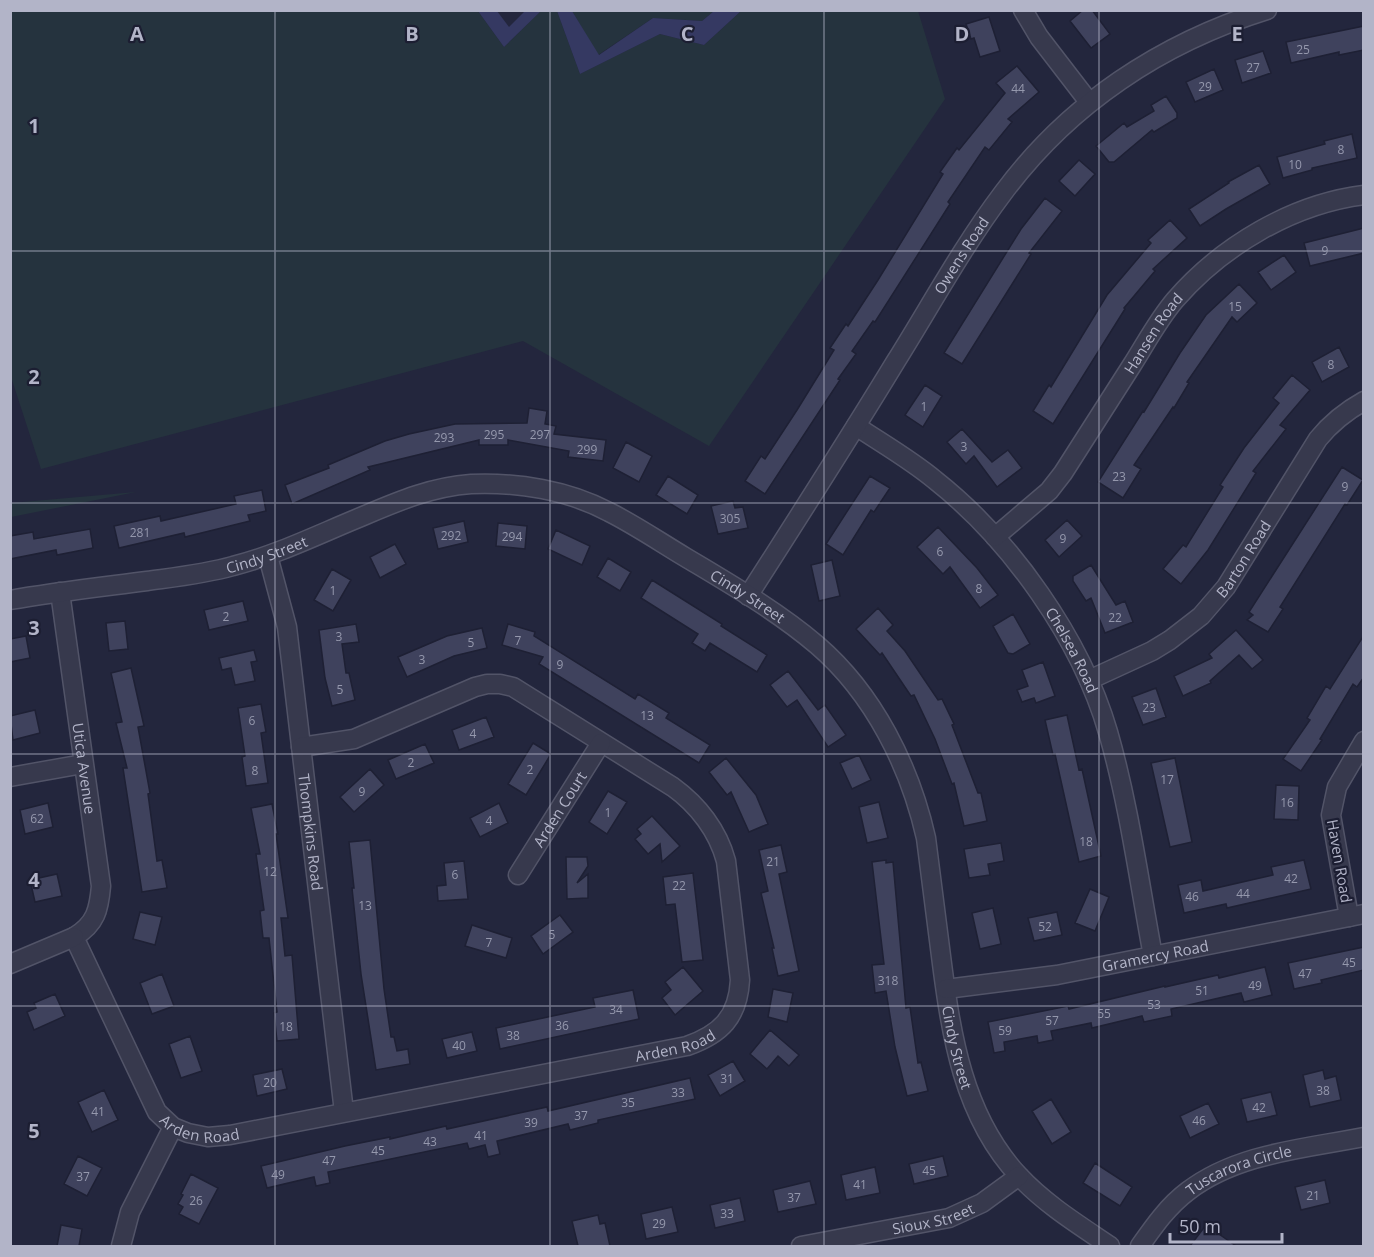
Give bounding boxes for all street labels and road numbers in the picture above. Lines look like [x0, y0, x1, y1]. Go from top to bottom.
street label: Owens Road [929, 213, 993, 297]
street label: Hansen Road [1119, 288, 1187, 378]
street label: Barton Road [1211, 516, 1275, 602]
street label: Cindy Street [223, 531, 310, 578]
street label: Cindy Street [707, 565, 789, 627]
street label: Chelsea Road [1041, 603, 1103, 696]
street label: Utica Avenue [68, 721, 101, 815]
street label: Arden Court [528, 767, 591, 851]
street label: Thompkins Road [294, 773, 328, 892]
street label: Haven Road [1323, 818, 1357, 904]
street label: Gramercy Road [1100, 935, 1210, 976]
street label: Cindy Street [938, 1004, 977, 1092]
street label: Arden Road [634, 1025, 719, 1066]
street label: Arden Road [156, 1110, 241, 1147]
street label: Tuscarora Circle [1182, 1140, 1293, 1199]
street label: Sioux Street [891, 1198, 977, 1239]

